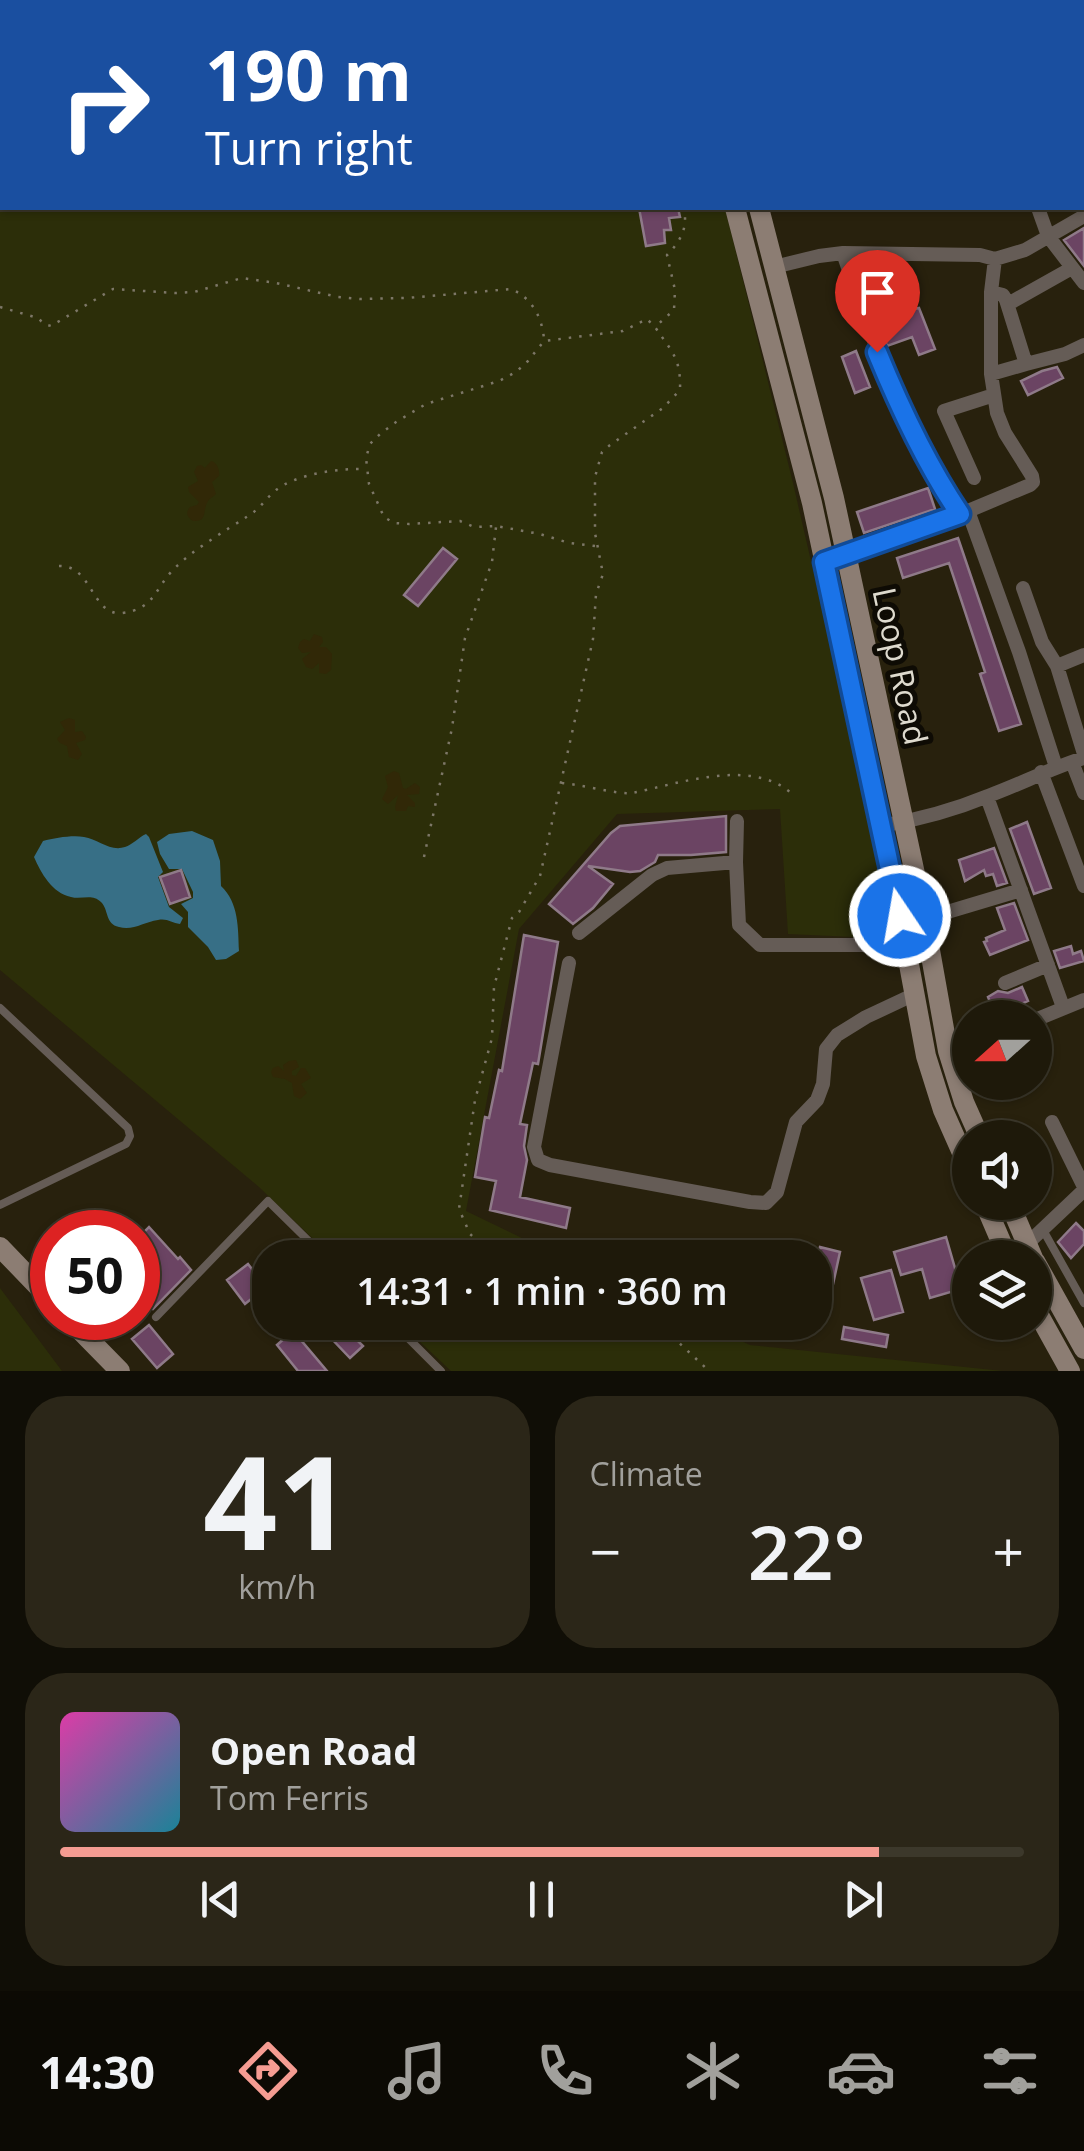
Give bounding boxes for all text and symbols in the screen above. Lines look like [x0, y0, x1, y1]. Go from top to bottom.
text: 190 m [205, 26, 412, 122]
icon: right [40, 40, 170, 170]
text: Turn right [205, 117, 413, 178]
pin [835, 250, 920, 353]
icon: arrive [850, 265, 905, 320]
street label: Loop Road [863, 584, 939, 748]
position arrow [848, 864, 952, 968]
north arrow [952, 1000, 1052, 1100]
map controls [952, 1000, 1052, 1340]
button: sound [952, 1120, 1052, 1220]
speed limit sign: 50 [30, 1210, 160, 1340]
button: layers [952, 1240, 1052, 1340]
text: 14:31 · 1 min · 360 m [356, 1264, 728, 1316]
text: 41 [203, 1411, 352, 1588]
text: Climate [590, 1452, 703, 1495]
text: 22° [748, 1500, 866, 1602]
text: − [590, 1513, 621, 1588]
text: + [993, 1513, 1024, 1588]
text: km/h [238, 1565, 316, 1608]
text: Open Road [210, 1724, 417, 1776]
text: Tom Ferris [210, 1776, 369, 1819]
icon: previous [193, 1872, 248, 1927]
icon: pause [514, 1872, 569, 1927]
icon: next [836, 1872, 891, 1927]
icon: directions [233, 2036, 303, 2106]
icon: music [382, 2036, 452, 2106]
icon: phone [530, 2036, 600, 2106]
icon: climate [678, 2036, 748, 2106]
icon: car [826, 2036, 896, 2106]
icon: filters [975, 2036, 1045, 2106]
text: 14:30 [39, 2041, 155, 2102]

